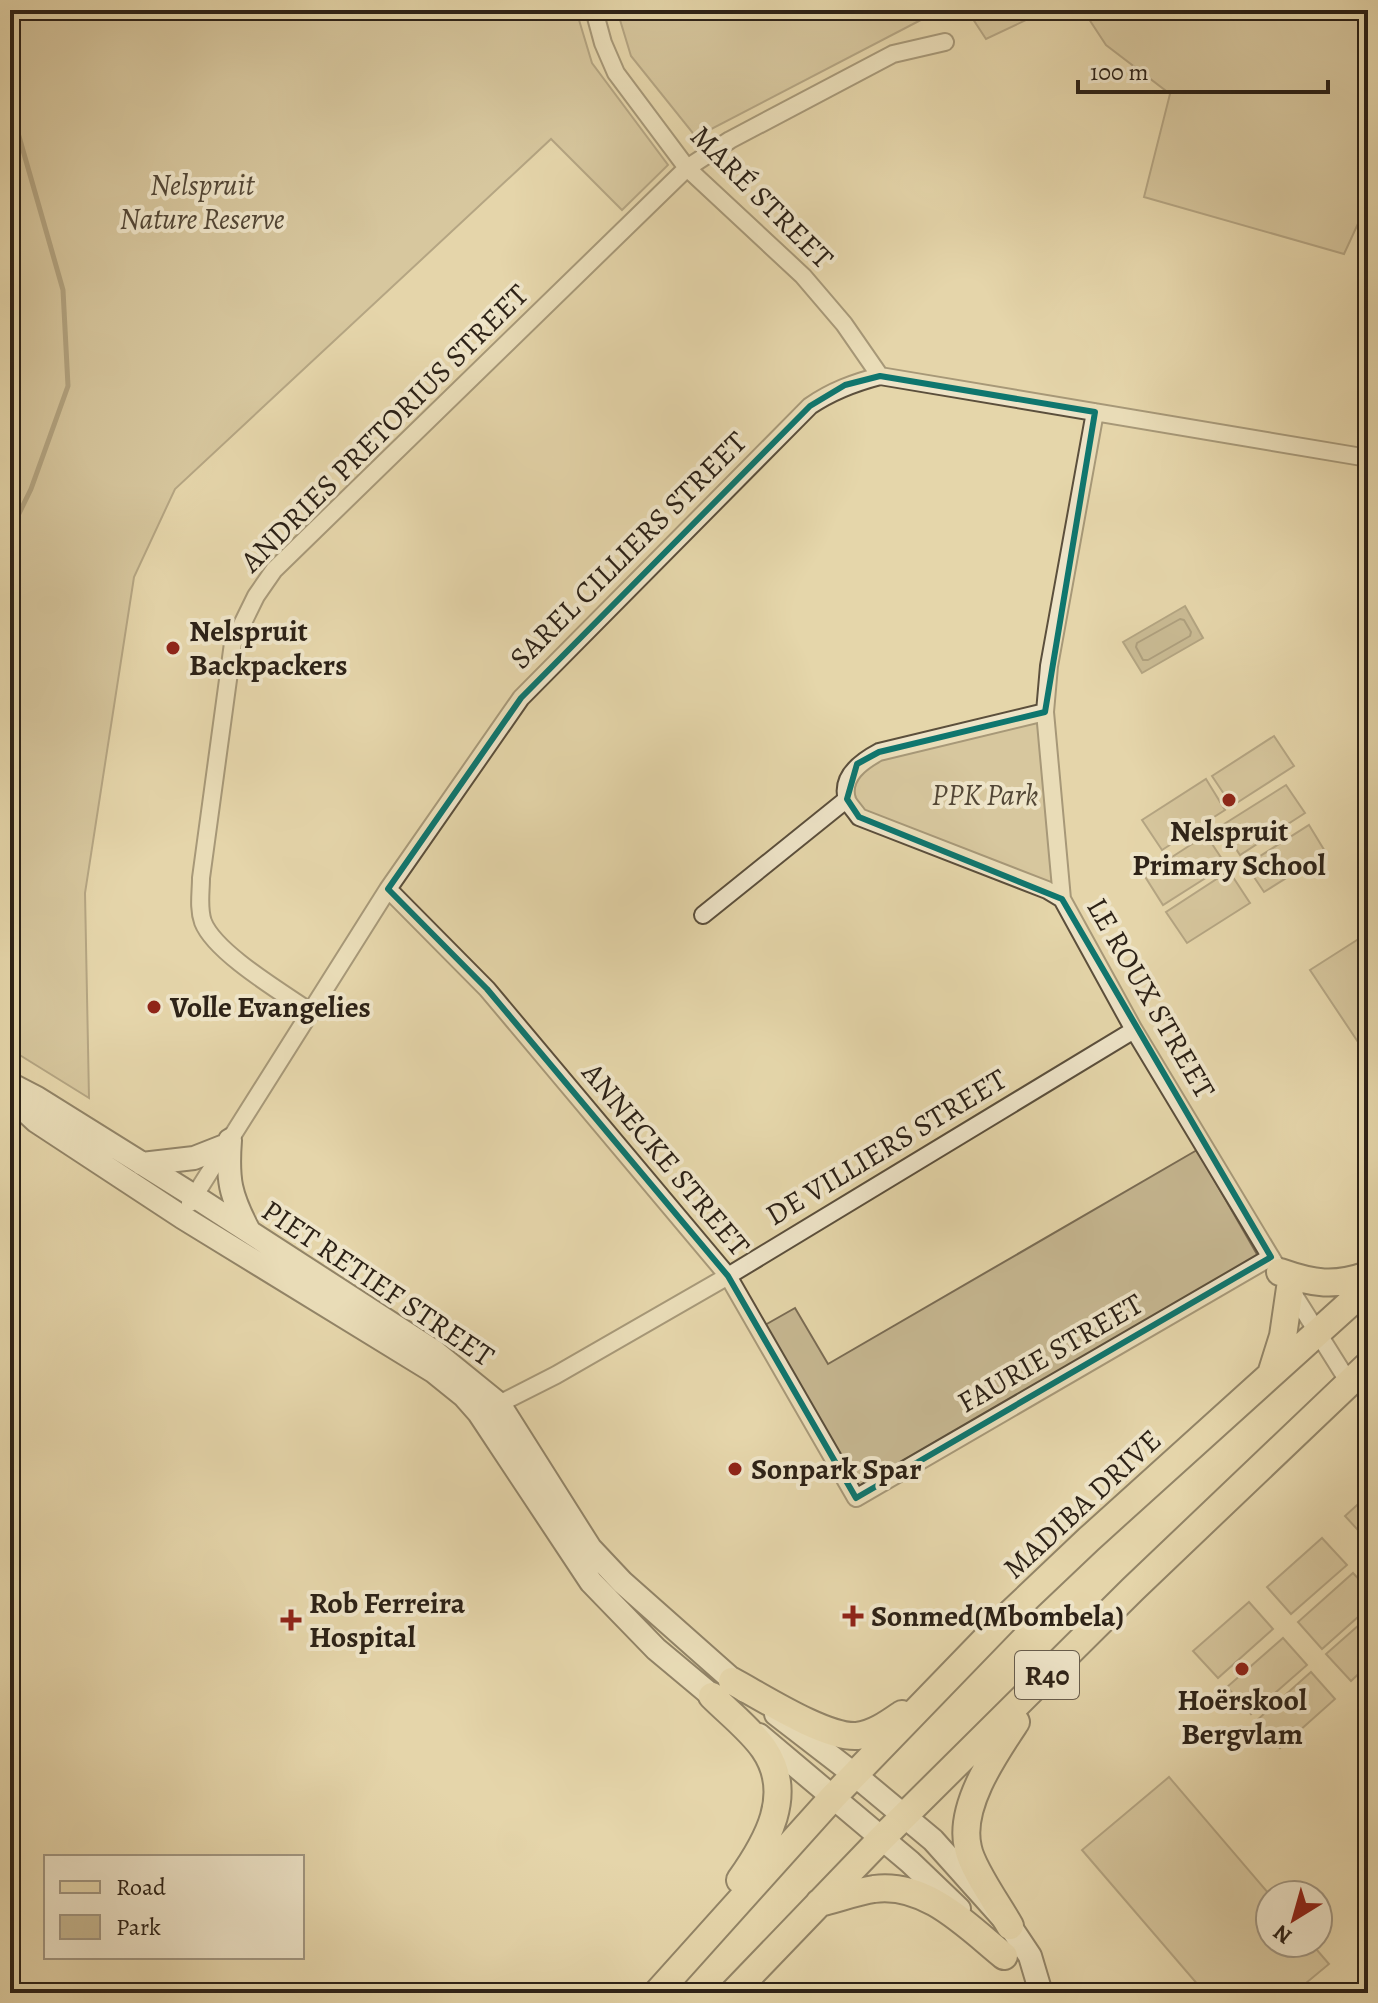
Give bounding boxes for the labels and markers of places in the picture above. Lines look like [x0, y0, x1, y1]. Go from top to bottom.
place label: Nelspruit Backpackers [189, 611, 347, 685]
marker: Nelspruit Backpackers [164, 639, 182, 657]
marker: Nelspruit Primary School [1220, 791, 1238, 809]
place label: Nelspruit Primary School [1132, 811, 1326, 885]
place label: Volle Evangelies [169, 987, 371, 1027]
marker: Volle Evangelies [145, 998, 163, 1016]
place label: Sonpark Spar [751, 1449, 922, 1489]
marker: Sonpark Spar [726, 1460, 744, 1478]
place label: Rob Ferreira Hospital [309, 1583, 466, 1657]
place label: Sonmed(Mbombela) [871, 1596, 1124, 1636]
marker: Sonmed(Mbombela) [842, 1605, 864, 1627]
marker: Rob Ferreira Hospital [280, 1609, 302, 1631]
marker: Hoërskool Bergvlam [1233, 1660, 1251, 1678]
place label: Hoërskool Bergvlam [1177, 1680, 1307, 1754]

